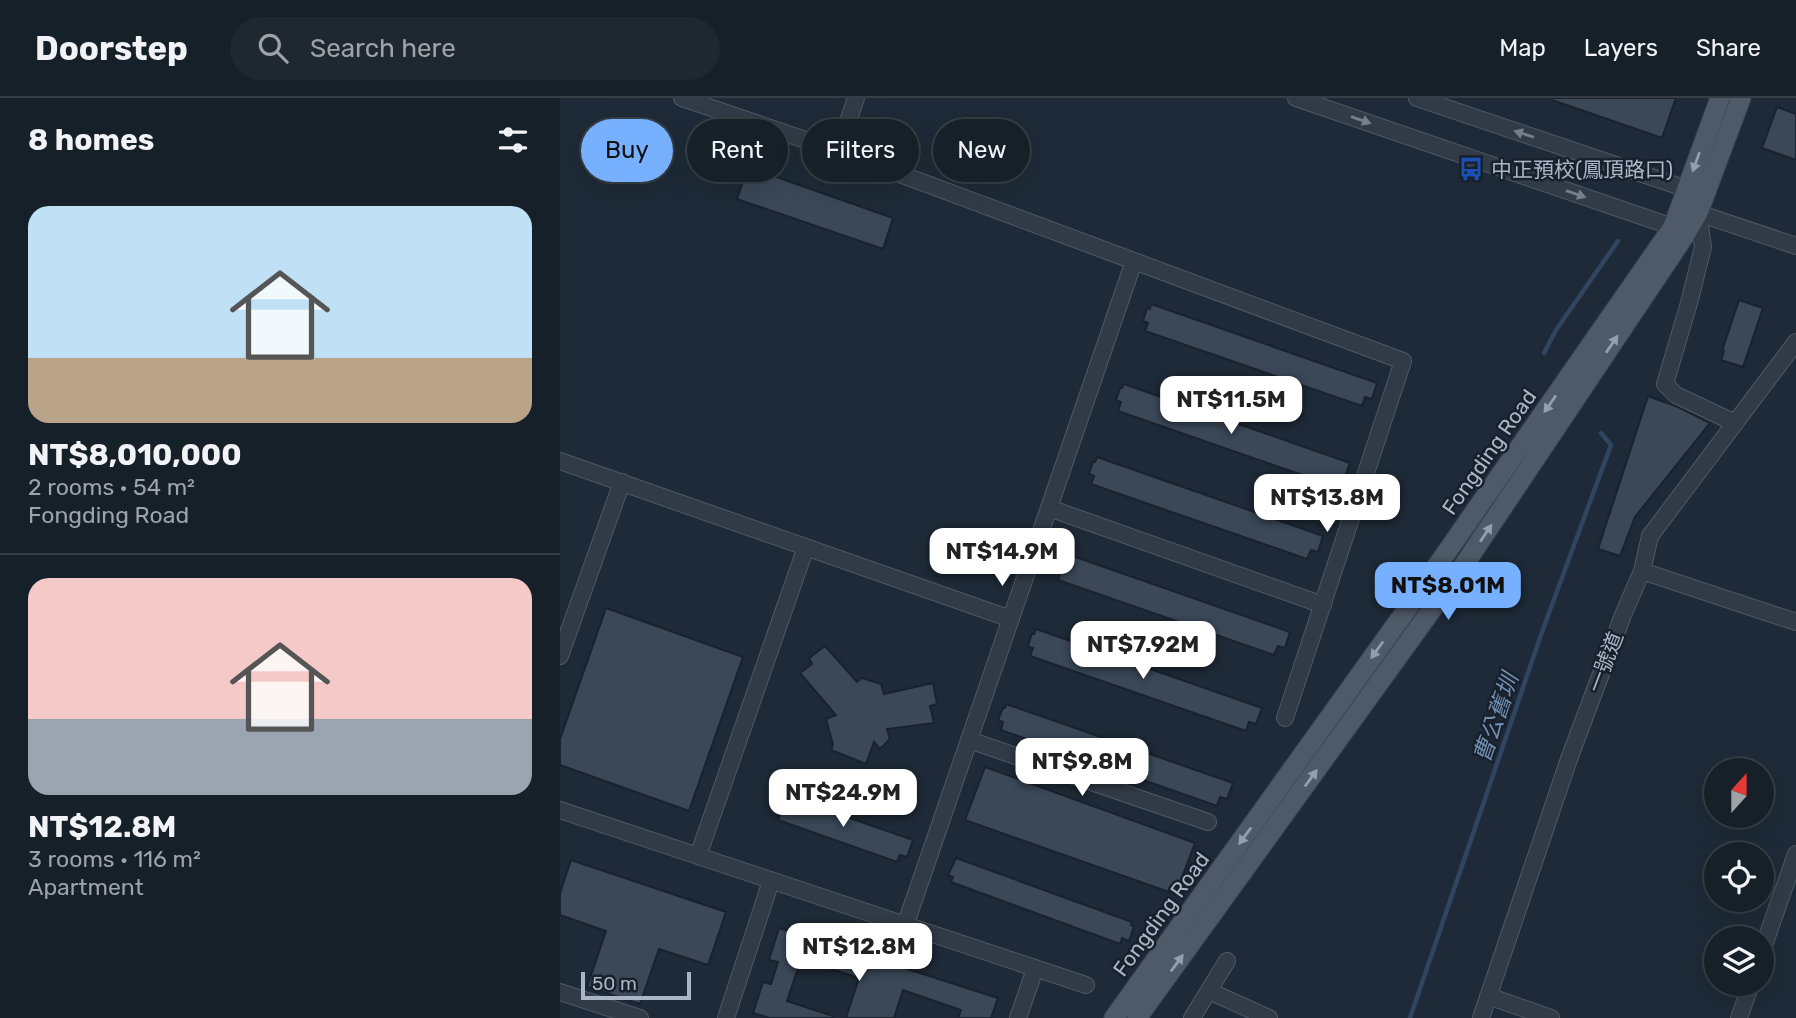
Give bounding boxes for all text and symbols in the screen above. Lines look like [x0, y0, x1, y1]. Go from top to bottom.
search box [230, 17, 720, 80]
text: Doorstep [35, 29, 188, 68]
icon: search [254, 29, 292, 67]
text: Search here [310, 33, 456, 64]
text: Map [1499, 34, 1546, 62]
text: Layers [1584, 34, 1658, 62]
text: Share [1696, 34, 1761, 62]
one-way arrow [1351, 115, 1372, 126]
chip: Buy [581, 119, 673, 182]
chip: Rent [687, 119, 788, 182]
chip: Filters [802, 119, 919, 182]
chip: New [933, 119, 1030, 182]
icon: filters [494, 121, 532, 159]
text: 8 homes [28, 122, 154, 158]
one-way arrow [1513, 128, 1534, 139]
one-way arrow [1691, 152, 1702, 173]
bus stop icon: 中正預校(鳳頂路口) [1457, 155, 1485, 183]
place label: 中正預校(鳳頂路口) [1491, 157, 1673, 182]
one-way arrow [1566, 189, 1587, 200]
icon: home [217, 252, 343, 378]
one-way arrow [1605, 335, 1619, 353]
pin: NT$11.5M [1159, 376, 1303, 436]
text: NT$11.5M [1176, 385, 1286, 413]
street label: Fongding Road [1437, 385, 1541, 519]
one-way arrow [1543, 395, 1557, 413]
text: NT$8,010,000 [28, 437, 242, 473]
text: 2 rooms · 54 m² [28, 473, 195, 501]
pin: NT$13.8M [1255, 474, 1399, 534]
text: NT$13.8M [1270, 483, 1384, 511]
text: Fongding Road [28, 501, 189, 529]
one-way arrow [1479, 524, 1492, 543]
pin: NT$14.9M [930, 528, 1074, 588]
text: NT$14.9M [946, 537, 1058, 565]
pin: NT$8.01M [1376, 562, 1520, 622]
text: NT$8.01M [1391, 571, 1505, 599]
pin: NT$7.92M [1071, 622, 1215, 681]
icon: home [217, 624, 343, 750]
street label: 一號道 [1582, 628, 1628, 696]
text: NT$7.92M [1087, 630, 1199, 658]
one-way arrow [1371, 641, 1385, 659]
water label: 曹公舊圳 [1468, 667, 1525, 766]
pin: NT$9.8M [1017, 738, 1147, 798]
text: NT$9.8M [1032, 747, 1133, 775]
north arrow [1704, 758, 1774, 828]
map controls [1704, 758, 1774, 996]
one-way arrow [1303, 769, 1317, 787]
pin: NT$24.9M [771, 770, 915, 829]
text: NT$24.9M [785, 778, 901, 806]
text: NT$12.8M [28, 809, 176, 845]
one-way arrow [1238, 826, 1252, 845]
button: locate [1704, 842, 1774, 912]
text: 3 rooms · 116 m² [28, 845, 201, 873]
street label: Fongding Road [1108, 847, 1214, 981]
text: Apartment [28, 873, 144, 901]
pin: NT$12.8M [787, 924, 931, 983]
button: layers [1704, 926, 1774, 996]
text: NT$12.8M [802, 932, 916, 960]
one-way arrow [1170, 954, 1184, 972]
scale bar [581, 969, 691, 1001]
text: 50 m [592, 972, 637, 995]

